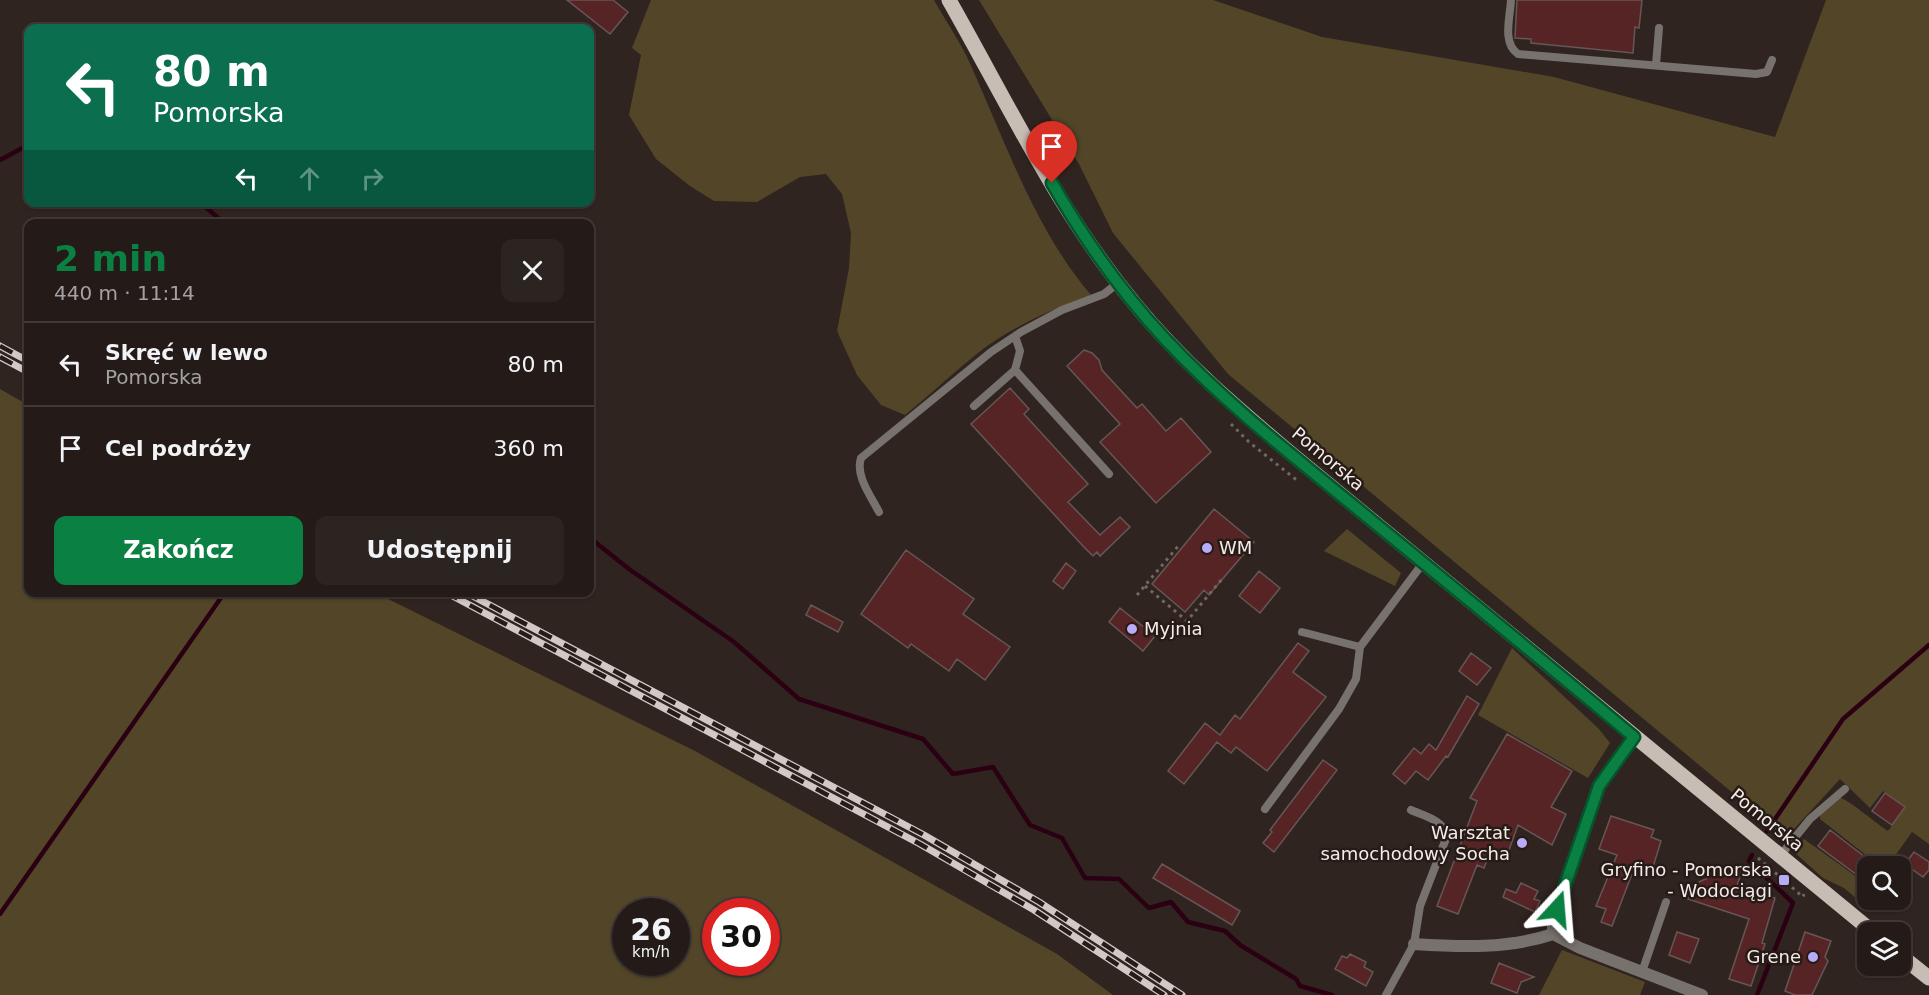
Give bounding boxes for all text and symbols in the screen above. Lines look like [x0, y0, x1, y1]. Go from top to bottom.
text: 80 m [153, 47, 270, 96]
icon: left [54, 48, 132, 126]
text: Pomorska [153, 97, 285, 128]
pin [1026, 121, 1077, 183]
icon: arrive [1035, 130, 1068, 163]
icon: left [230, 162, 263, 195]
icon: ahead [293, 162, 326, 195]
icon: right [356, 162, 389, 195]
text: 2 min [54, 238, 167, 279]
button: close [501, 239, 564, 302]
text: 440 m · 11:14 [54, 281, 195, 305]
text: Skręć w lewo [105, 340, 268, 365]
icon: left [54, 348, 87, 381]
text: 80 m [508, 352, 564, 377]
text: Pomorska [105, 365, 202, 389]
street label: Pomorska [1288, 422, 1369, 495]
icon: arrive [54, 432, 87, 465]
text: Cel podróży [105, 436, 251, 461]
text: 360 m [494, 436, 564, 461]
button: Zakończ [54, 516, 303, 585]
button: Udostępnij [315, 516, 564, 585]
place label: WM [1219, 537, 1252, 558]
marker: WM [1200, 541, 1214, 555]
place label: Myjnia [1144, 618, 1203, 639]
marker: Myjnia [1125, 622, 1139, 636]
street label: Pomorska [1727, 784, 1808, 855]
place label: Warsztat samochodowy Socha [1320, 822, 1510, 864]
marker: Warsztat samochodowy Socha [1515, 836, 1529, 850]
map controls [1857, 856, 1911, 976]
button: search [1857, 856, 1911, 910]
place label: Gryfino - Pomorska - Wodociągi [1601, 859, 1772, 901]
marker: Gryfino - Pomorska - Wodociągi [1777, 873, 1791, 887]
position arrow [1525, 877, 1589, 941]
speed limit sign: 30 [702, 898, 780, 976]
text: 26 [630, 912, 672, 947]
button: layers [1857, 922, 1911, 976]
text: km/h [632, 943, 670, 961]
place label: Grene [1746, 946, 1801, 967]
marker: Grene [1806, 950, 1820, 964]

